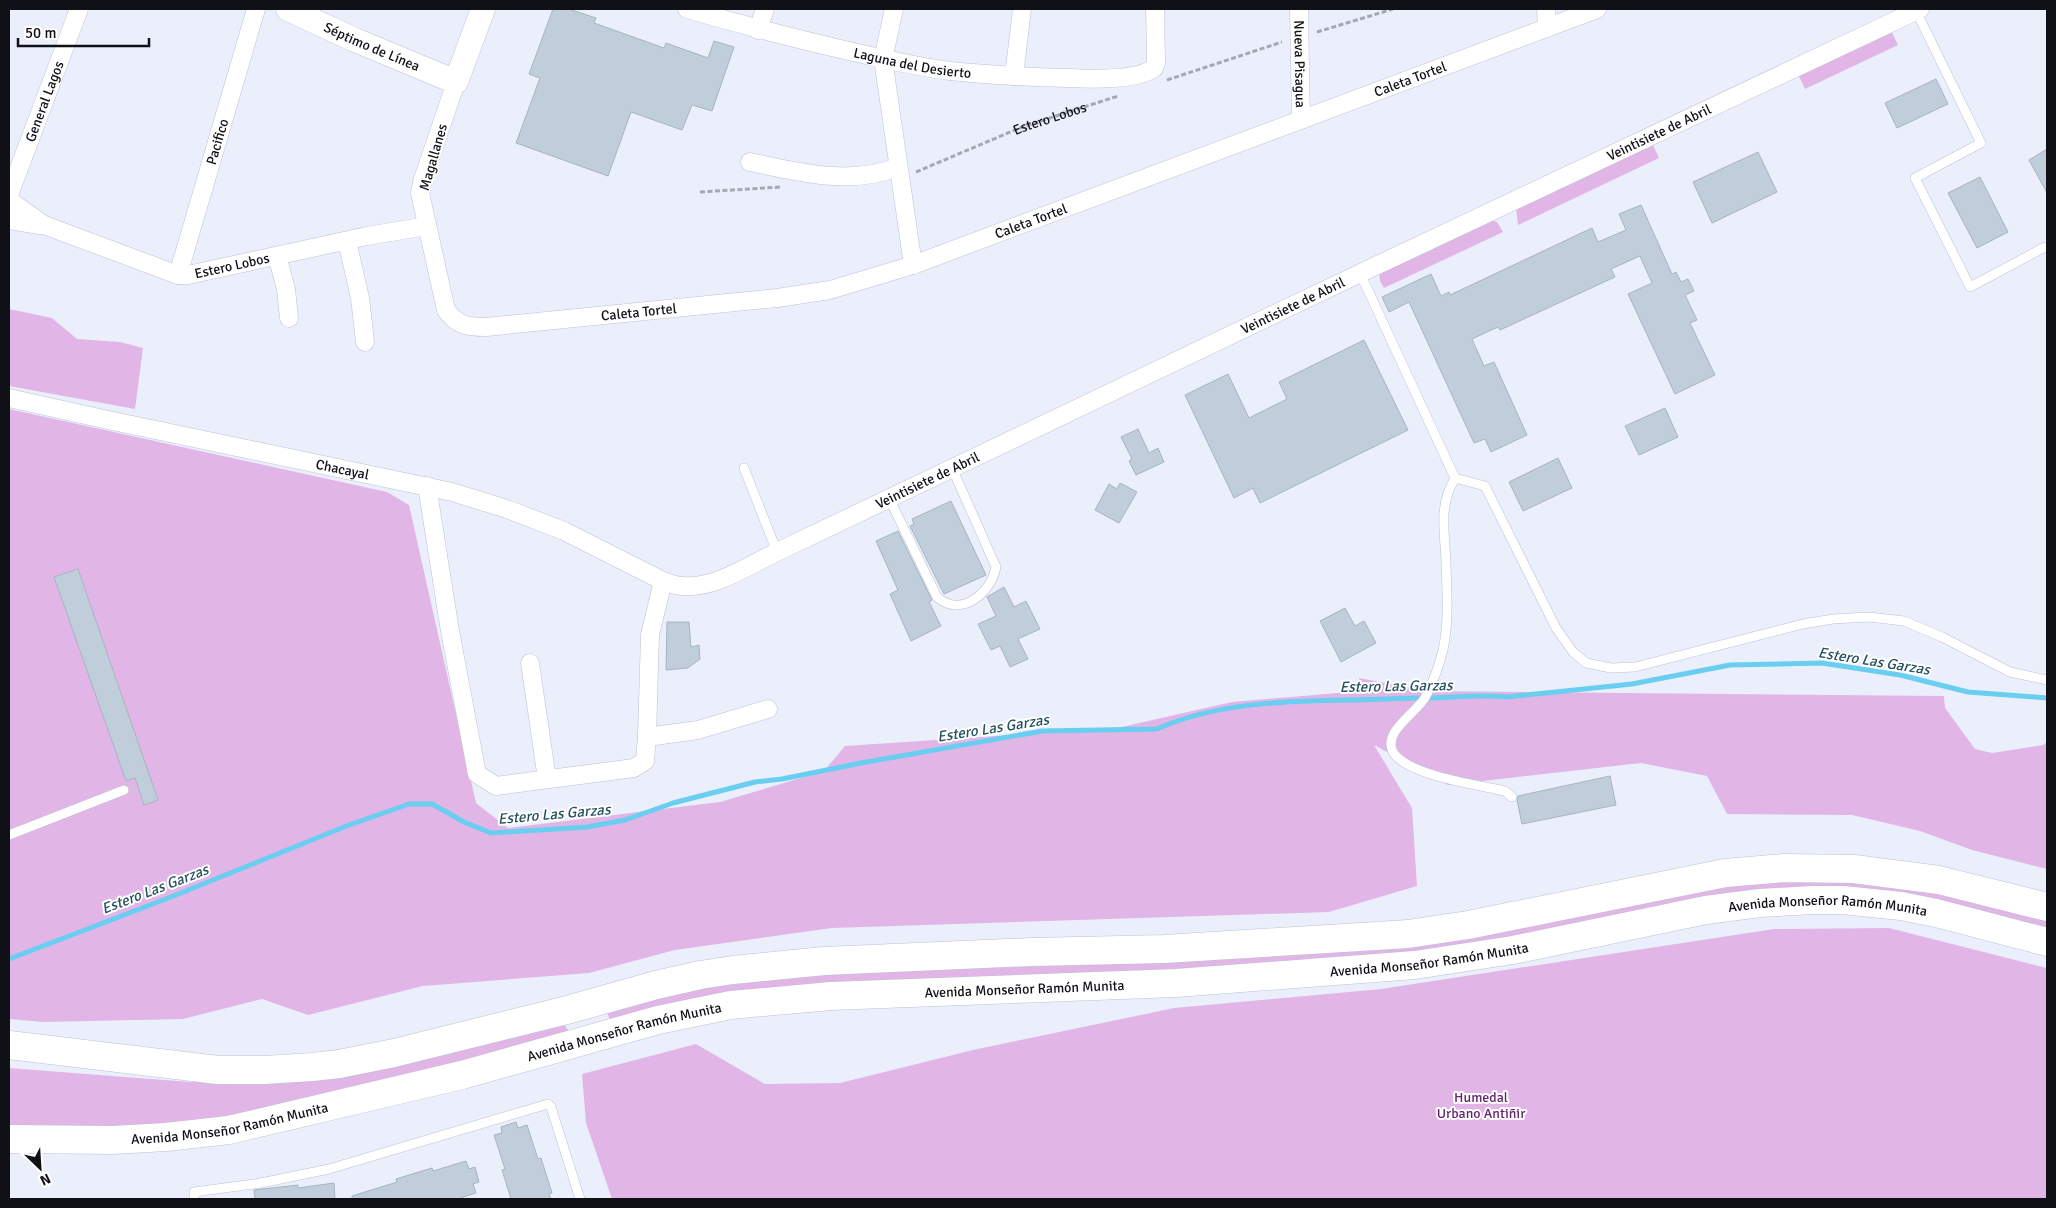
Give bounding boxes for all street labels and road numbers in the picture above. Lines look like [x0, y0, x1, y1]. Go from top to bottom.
street label: Séptimo de Línea [321, 19, 422, 75]
street label: Nueva Pisagua [1290, 20, 1309, 108]
street label: Laguna del Desierto [852, 44, 972, 82]
street label: Caleta Tortel [1372, 58, 1449, 101]
street label: General Lagos [22, 59, 68, 144]
street label: Estero Lobos [1010, 99, 1088, 139]
street label: Veintisiete de Abril [1604, 101, 1714, 165]
street label: Pacifico [203, 117, 232, 167]
street label: Magallanes [416, 122, 451, 193]
street label: Caleta Tortel [992, 200, 1070, 243]
street label: Estero Lobos [193, 250, 271, 282]
street label: Veintisiete de Abril [1238, 274, 1348, 338]
street label: Caleta Tortel [600, 300, 677, 324]
street label: Veintisiete de Abril [873, 448, 982, 513]
street label: Chacayal [314, 456, 371, 483]
street label: Avenida Monseñor Ramón Munita [1727, 892, 1929, 920]
street label: Avenida Monseñor Ramón Munita [1329, 939, 1530, 980]
street label: Avenida Monseñor Ramón Munita [924, 977, 1125, 1001]
street label: Avenida Monseñor Ramón Munita [525, 999, 723, 1065]
street label: Avenida Monseñor Ramón Munita [130, 1099, 330, 1148]

